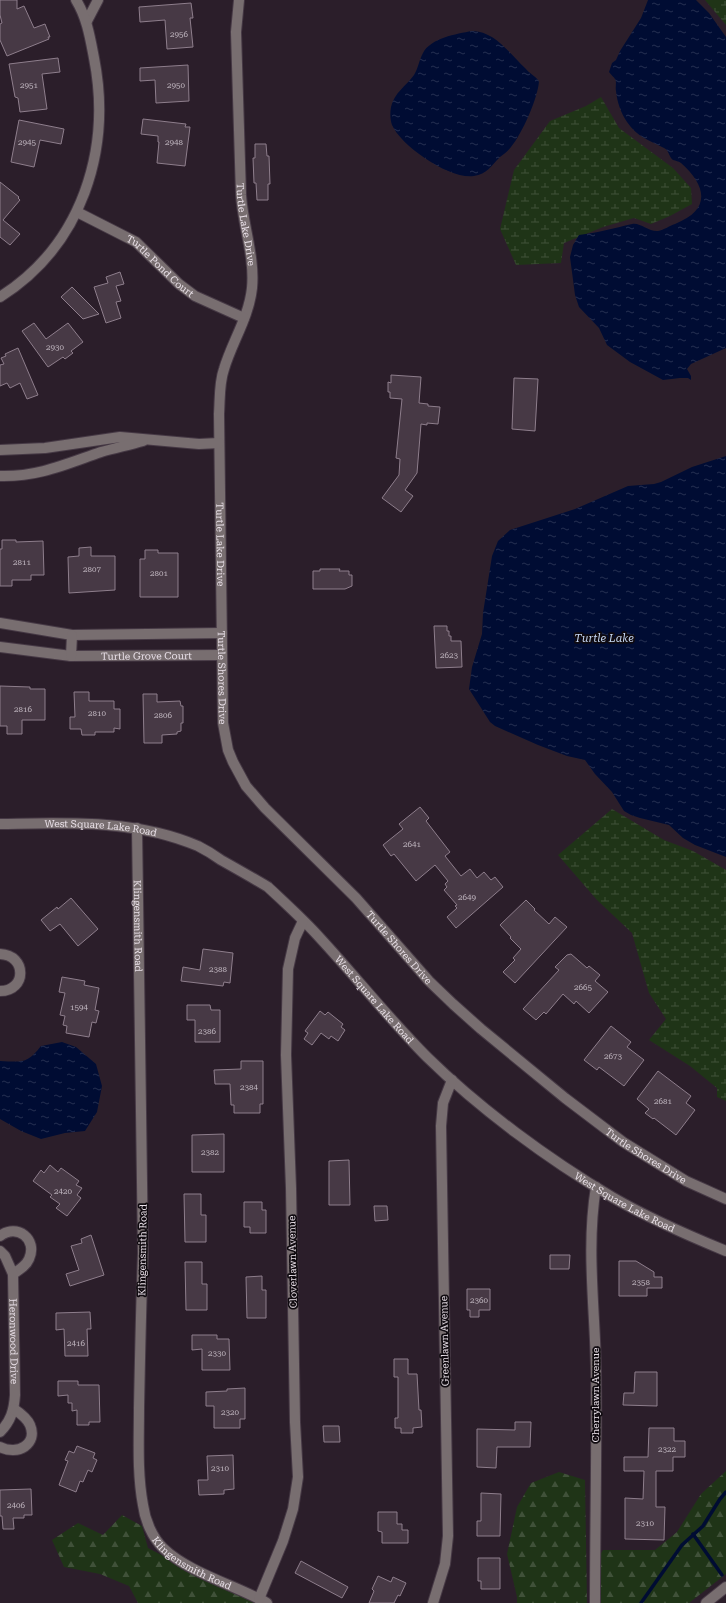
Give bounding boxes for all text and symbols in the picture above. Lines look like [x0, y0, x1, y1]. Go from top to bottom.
house number: 2956 [170, 30, 188, 39]
house number: 2951 [20, 81, 38, 90]
house number: 2950 [167, 81, 185, 90]
house number: 2945 [18, 138, 36, 147]
house number: 2948 [165, 138, 183, 147]
street label: Turtle Lake Drive [235, 183, 257, 267]
street label: Turtle Pond Court [124, 233, 196, 299]
house number: 2930 [46, 343, 64, 352]
street label: Turtle Lake Drive [214, 502, 226, 587]
house number: 2811 [13, 558, 31, 567]
house number: 2807 [83, 565, 101, 574]
house number: 2801 [150, 569, 168, 578]
street label: Turtle Shores Drive [216, 631, 228, 725]
water label: Turtle Lake [574, 632, 634, 645]
street label: Turtle Grove Court [101, 650, 192, 662]
house number: 2623 [440, 651, 458, 660]
house number: 2816 [14, 705, 32, 714]
house number: 2810 [88, 709, 106, 718]
house number: 2806 [154, 711, 172, 720]
street label: West Square Lake Road [44, 818, 159, 839]
house number: 2641 [403, 840, 421, 849]
street label: Klingensmith Road [132, 880, 144, 973]
house number: 2649 [458, 893, 476, 902]
street label: Turtle Shores Drive [364, 909, 434, 987]
street label: West Square Lake Road [333, 954, 416, 1046]
house number: 2388 [209, 965, 227, 974]
house number: 2665 [574, 983, 592, 992]
house number: 1594 [70, 1003, 88, 1012]
house number: 2386 [198, 1027, 216, 1036]
house number: 2673 [604, 1052, 622, 1061]
house number: 2384 [240, 1083, 258, 1092]
house number: 2681 [654, 1097, 672, 1106]
street label: Turtle Shores Drive [603, 1126, 689, 1186]
house number: 2382 [201, 1148, 219, 1157]
street label: West Square Lake Road [572, 1170, 677, 1235]
house number: 2420 [54, 1187, 72, 1196]
street label: Klingensmith Road [136, 1203, 149, 1296]
street label: Cloverlawn Avenue [286, 1215, 299, 1308]
house number: 2358 [632, 1278, 650, 1287]
street label: Greenlawn Avenue [438, 1295, 451, 1386]
house number: 2360 [470, 1296, 488, 1305]
street label: Heronwood Drive [7, 1298, 20, 1385]
house number: 2416 [67, 1339, 85, 1348]
street label: Cherrylawn Avenue [590, 1347, 601, 1442]
house number: 2330 [208, 1349, 226, 1358]
house number: 2320 [221, 1408, 239, 1417]
house number: 2322 [658, 1445, 676, 1454]
house number: 2310 [211, 1464, 229, 1473]
house number: 2406 [7, 1501, 25, 1510]
house number: 2310 [636, 1519, 654, 1528]
street label: Klingensmith Road [150, 1535, 234, 1592]

